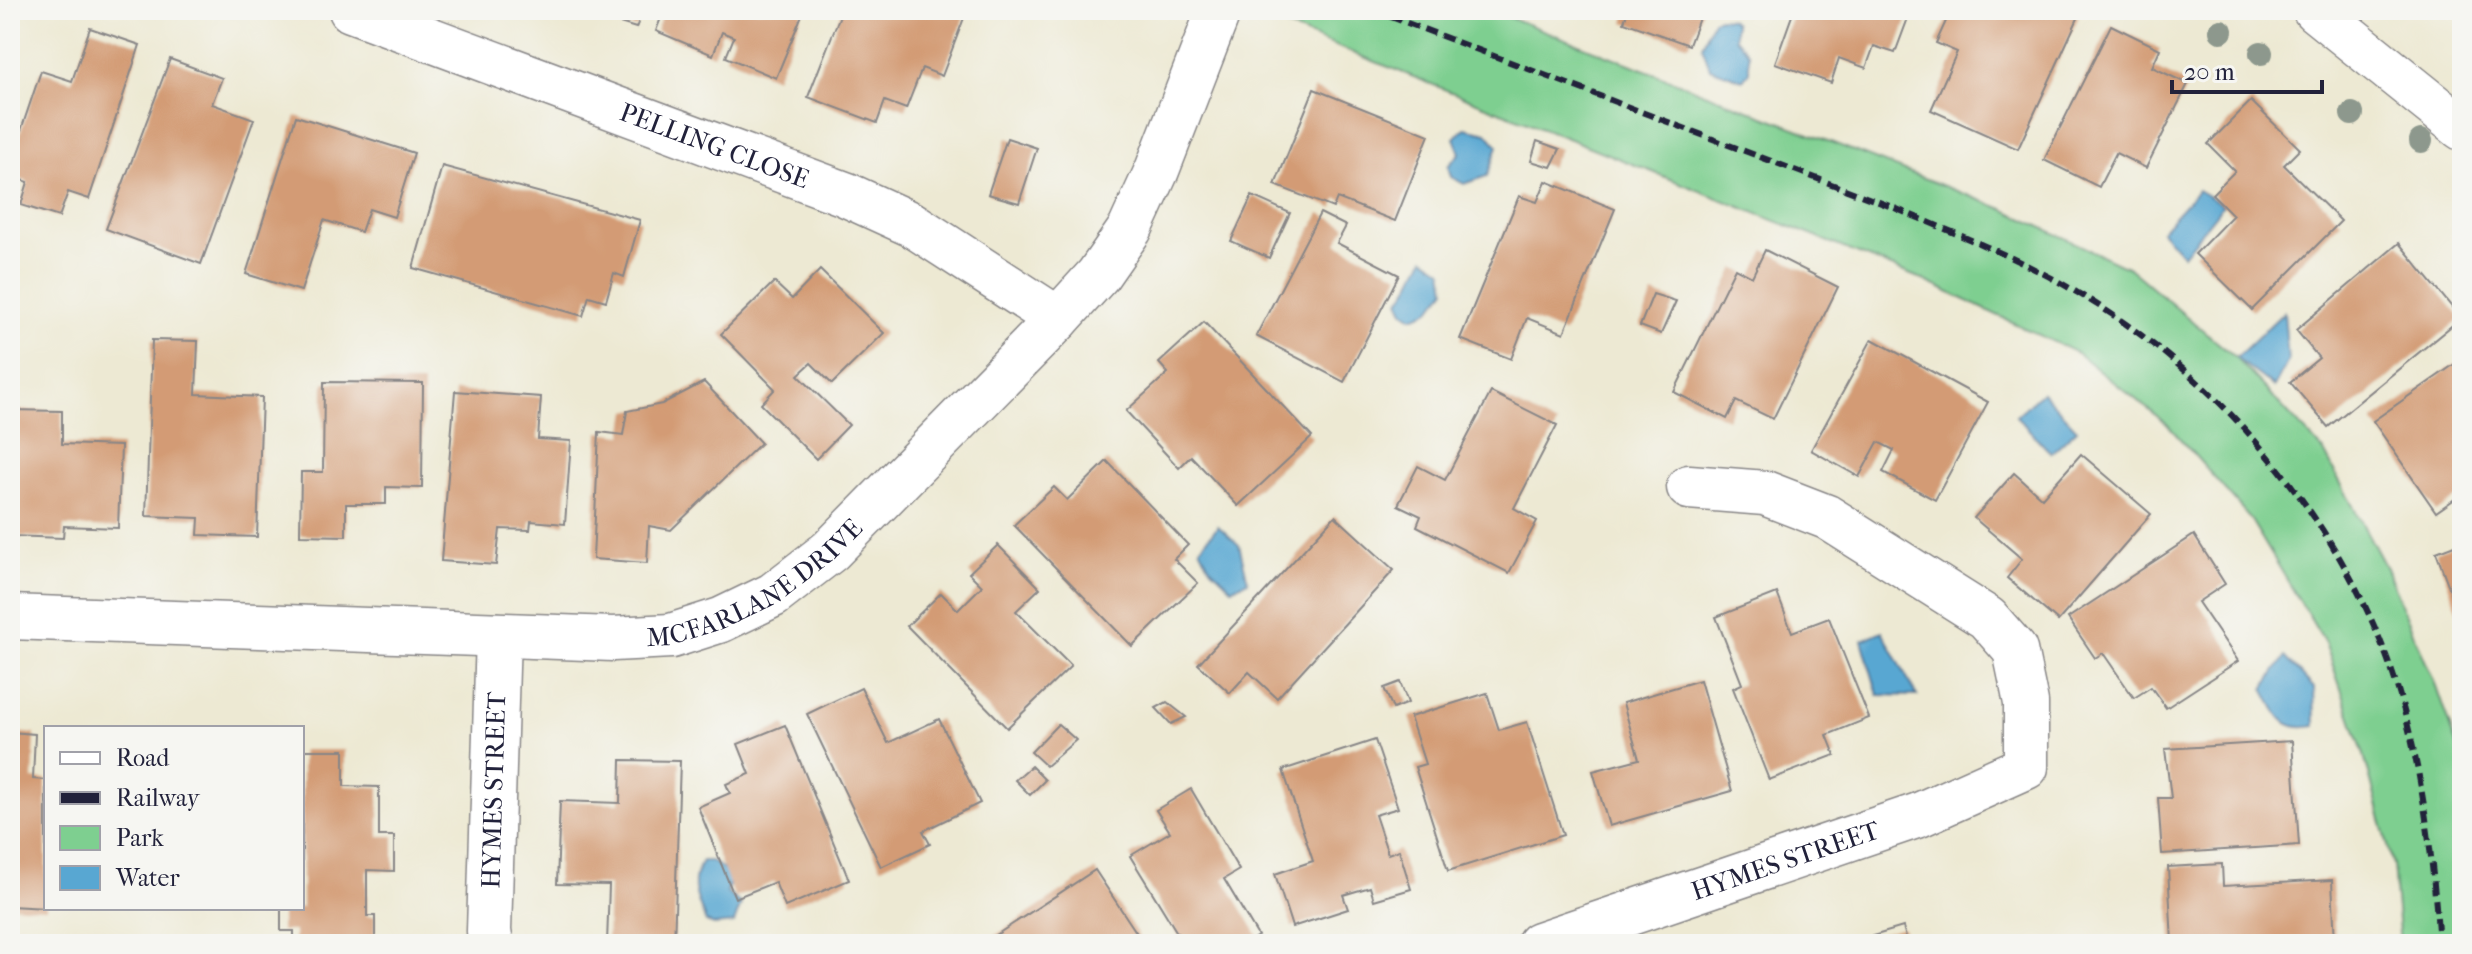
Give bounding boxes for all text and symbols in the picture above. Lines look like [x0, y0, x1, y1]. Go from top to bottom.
scale bar [2172, 44, 2322, 94]
text: 20 m [2184, 58, 2235, 86]
street label: PELLING CLOSE [616, 97, 813, 195]
street label: MCFARLANE DRIVE [646, 512, 869, 653]
street label: HYMES STREET [475, 691, 512, 889]
legend [44, 726, 304, 910]
text: Road [116, 744, 170, 772]
text: Railway [116, 784, 201, 812]
street label: HYMES STREET [1687, 814, 1884, 907]
text: Park [116, 824, 164, 852]
text: Water [115, 864, 180, 892]

